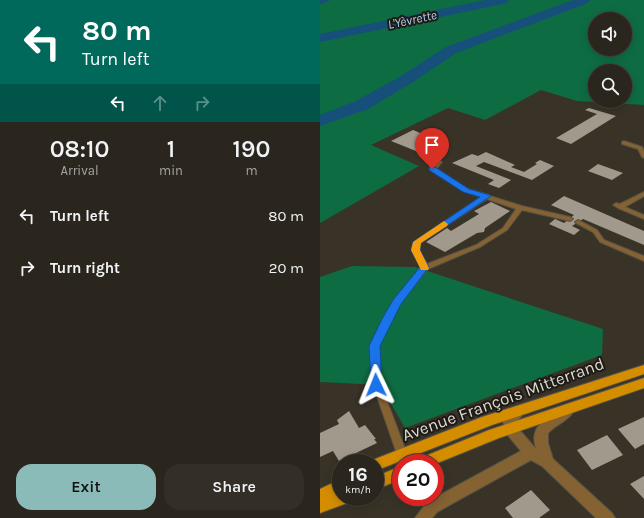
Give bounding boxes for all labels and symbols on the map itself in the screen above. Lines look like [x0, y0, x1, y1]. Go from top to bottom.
water label: L'Yèvrette [386, 7, 438, 32]
pin [415, 128, 449, 169]
street label: Avenue François Mitterrand [399, 353, 607, 445]
position arrow [355, 364, 397, 406]
speed limit sign: 20 [392, 454, 444, 506]

